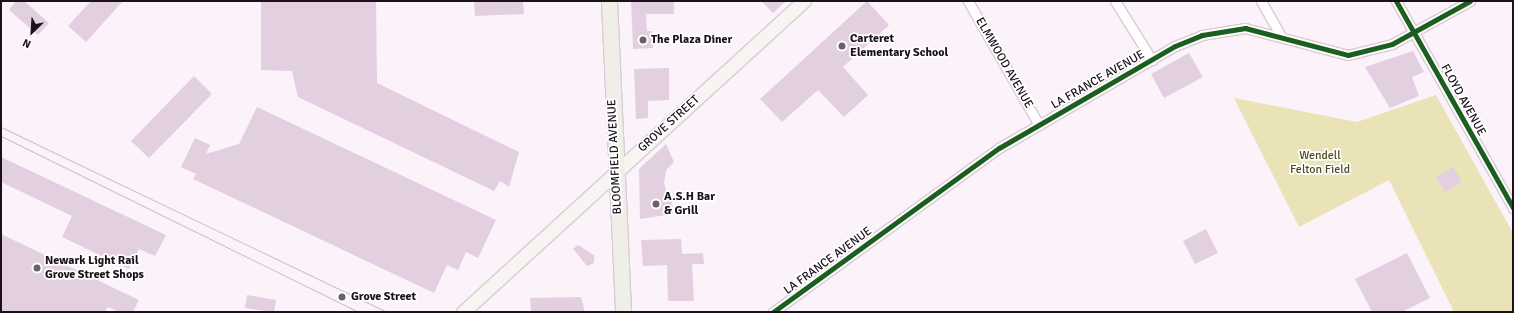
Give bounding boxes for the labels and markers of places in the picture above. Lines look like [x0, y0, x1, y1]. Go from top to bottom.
place label: Carteret Elementary School [850, 32, 948, 60]
place label: The Plaza Diner [651, 33, 732, 47]
marker: The Plaza Diner [638, 35, 648, 45]
marker: Carteret Elementary School [837, 41, 847, 51]
place label: A.S.H Bar & Grill [664, 190, 715, 218]
marker: A.S.H Bar & Grill [651, 199, 661, 209]
place label: Newark Light Rail Grove Street Shops [45, 254, 144, 282]
marker: Newark Light Rail Grove Street Shops [32, 263, 42, 273]
place label: Grove Street [351, 290, 416, 304]
marker: Grove Street [336, 291, 348, 303]

